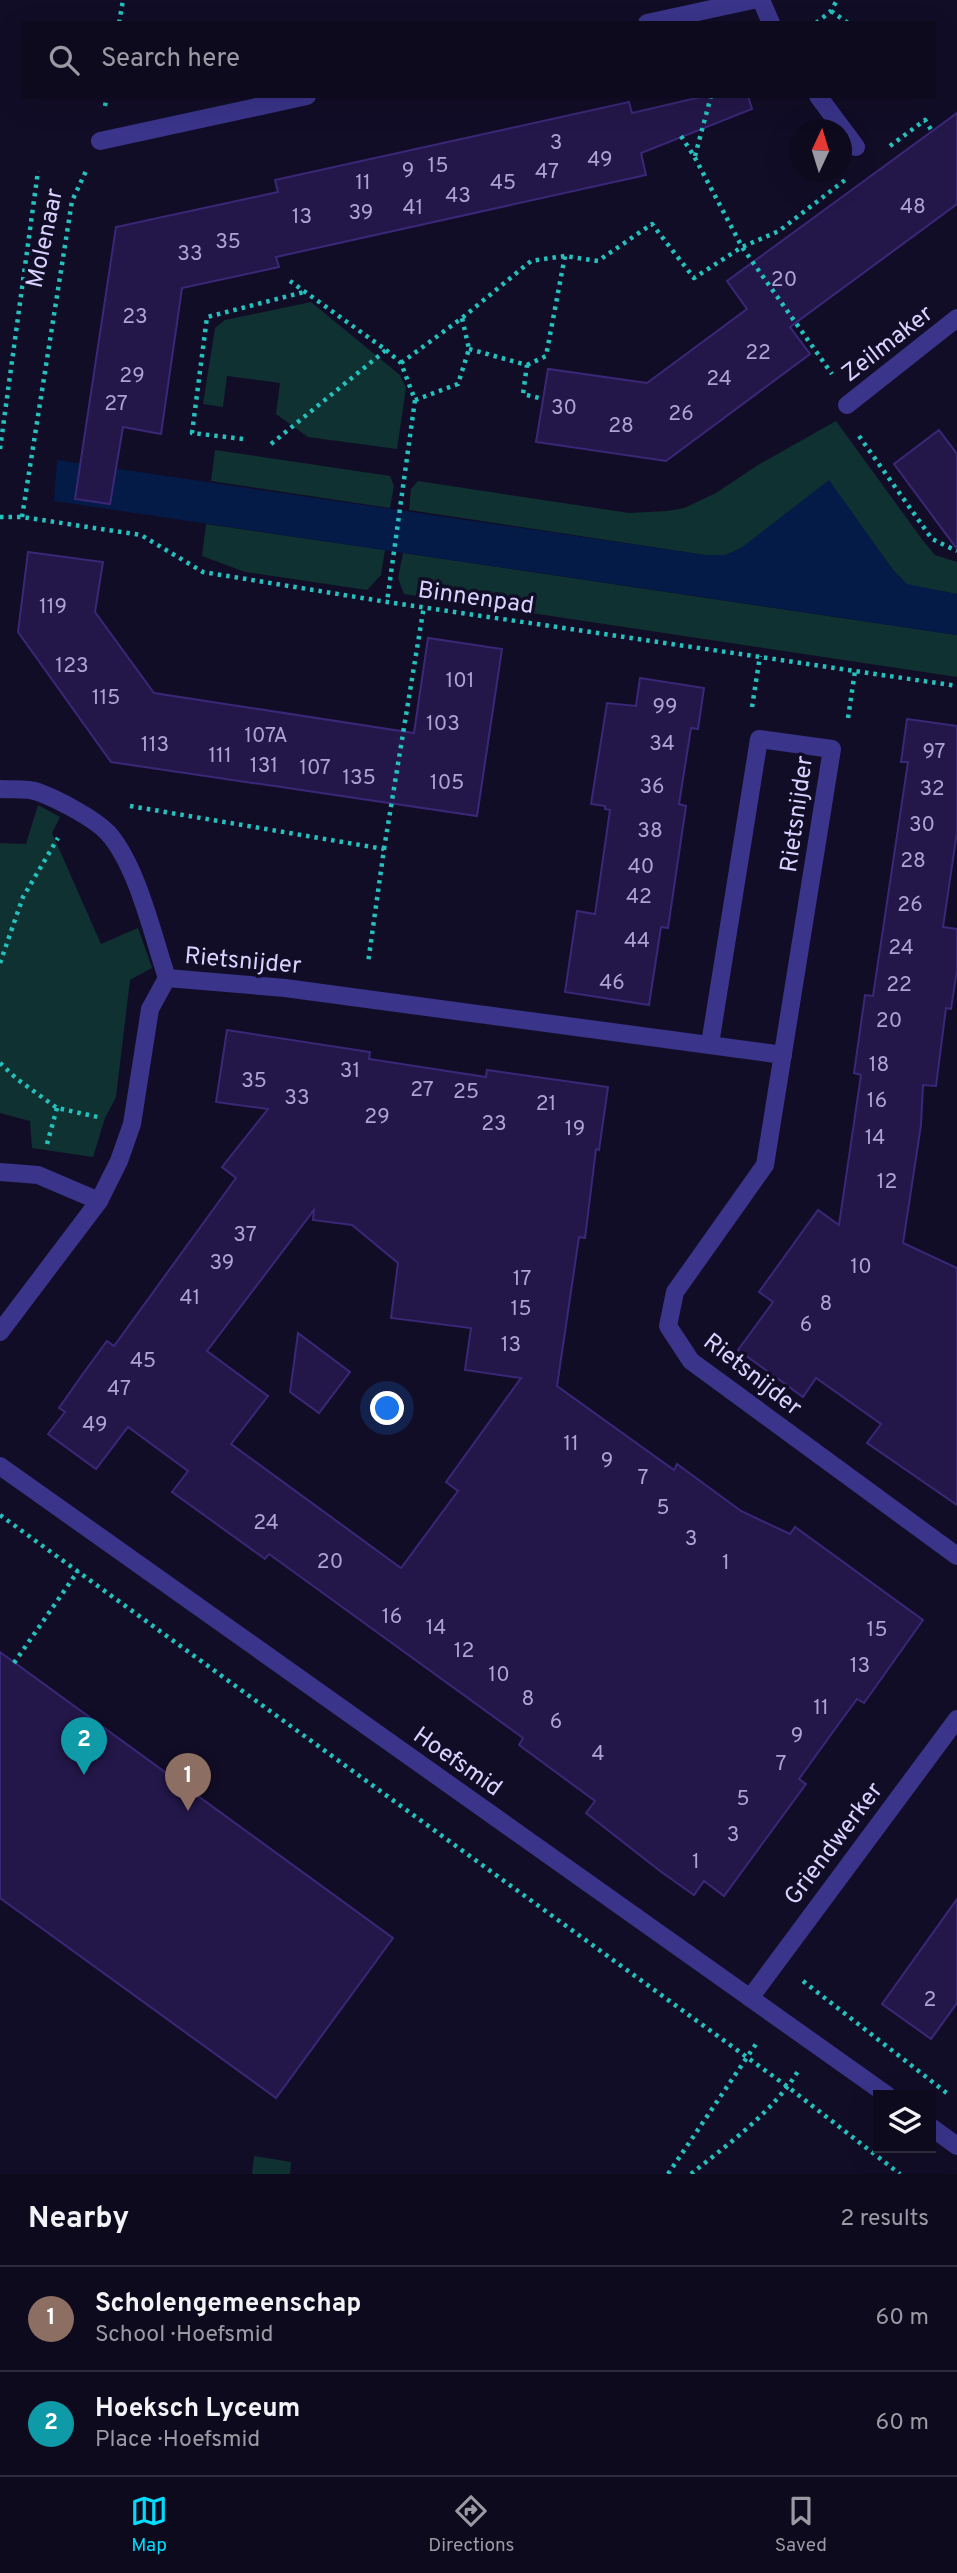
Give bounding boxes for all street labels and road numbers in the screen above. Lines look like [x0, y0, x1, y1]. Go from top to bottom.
street label: Molenaar [21, 186, 71, 291]
street label: Zeilmaker [836, 300, 940, 390]
street label: Binnenpad [416, 576, 536, 622]
street label: Rietsnijder [775, 754, 821, 874]
street label: Rietsnijder [183, 942, 303, 982]
street label: Rietsnijder [696, 1328, 807, 1423]
street label: Hoefsmid [407, 1721, 507, 1804]
street label: Griendwerker [779, 1777, 891, 1912]

